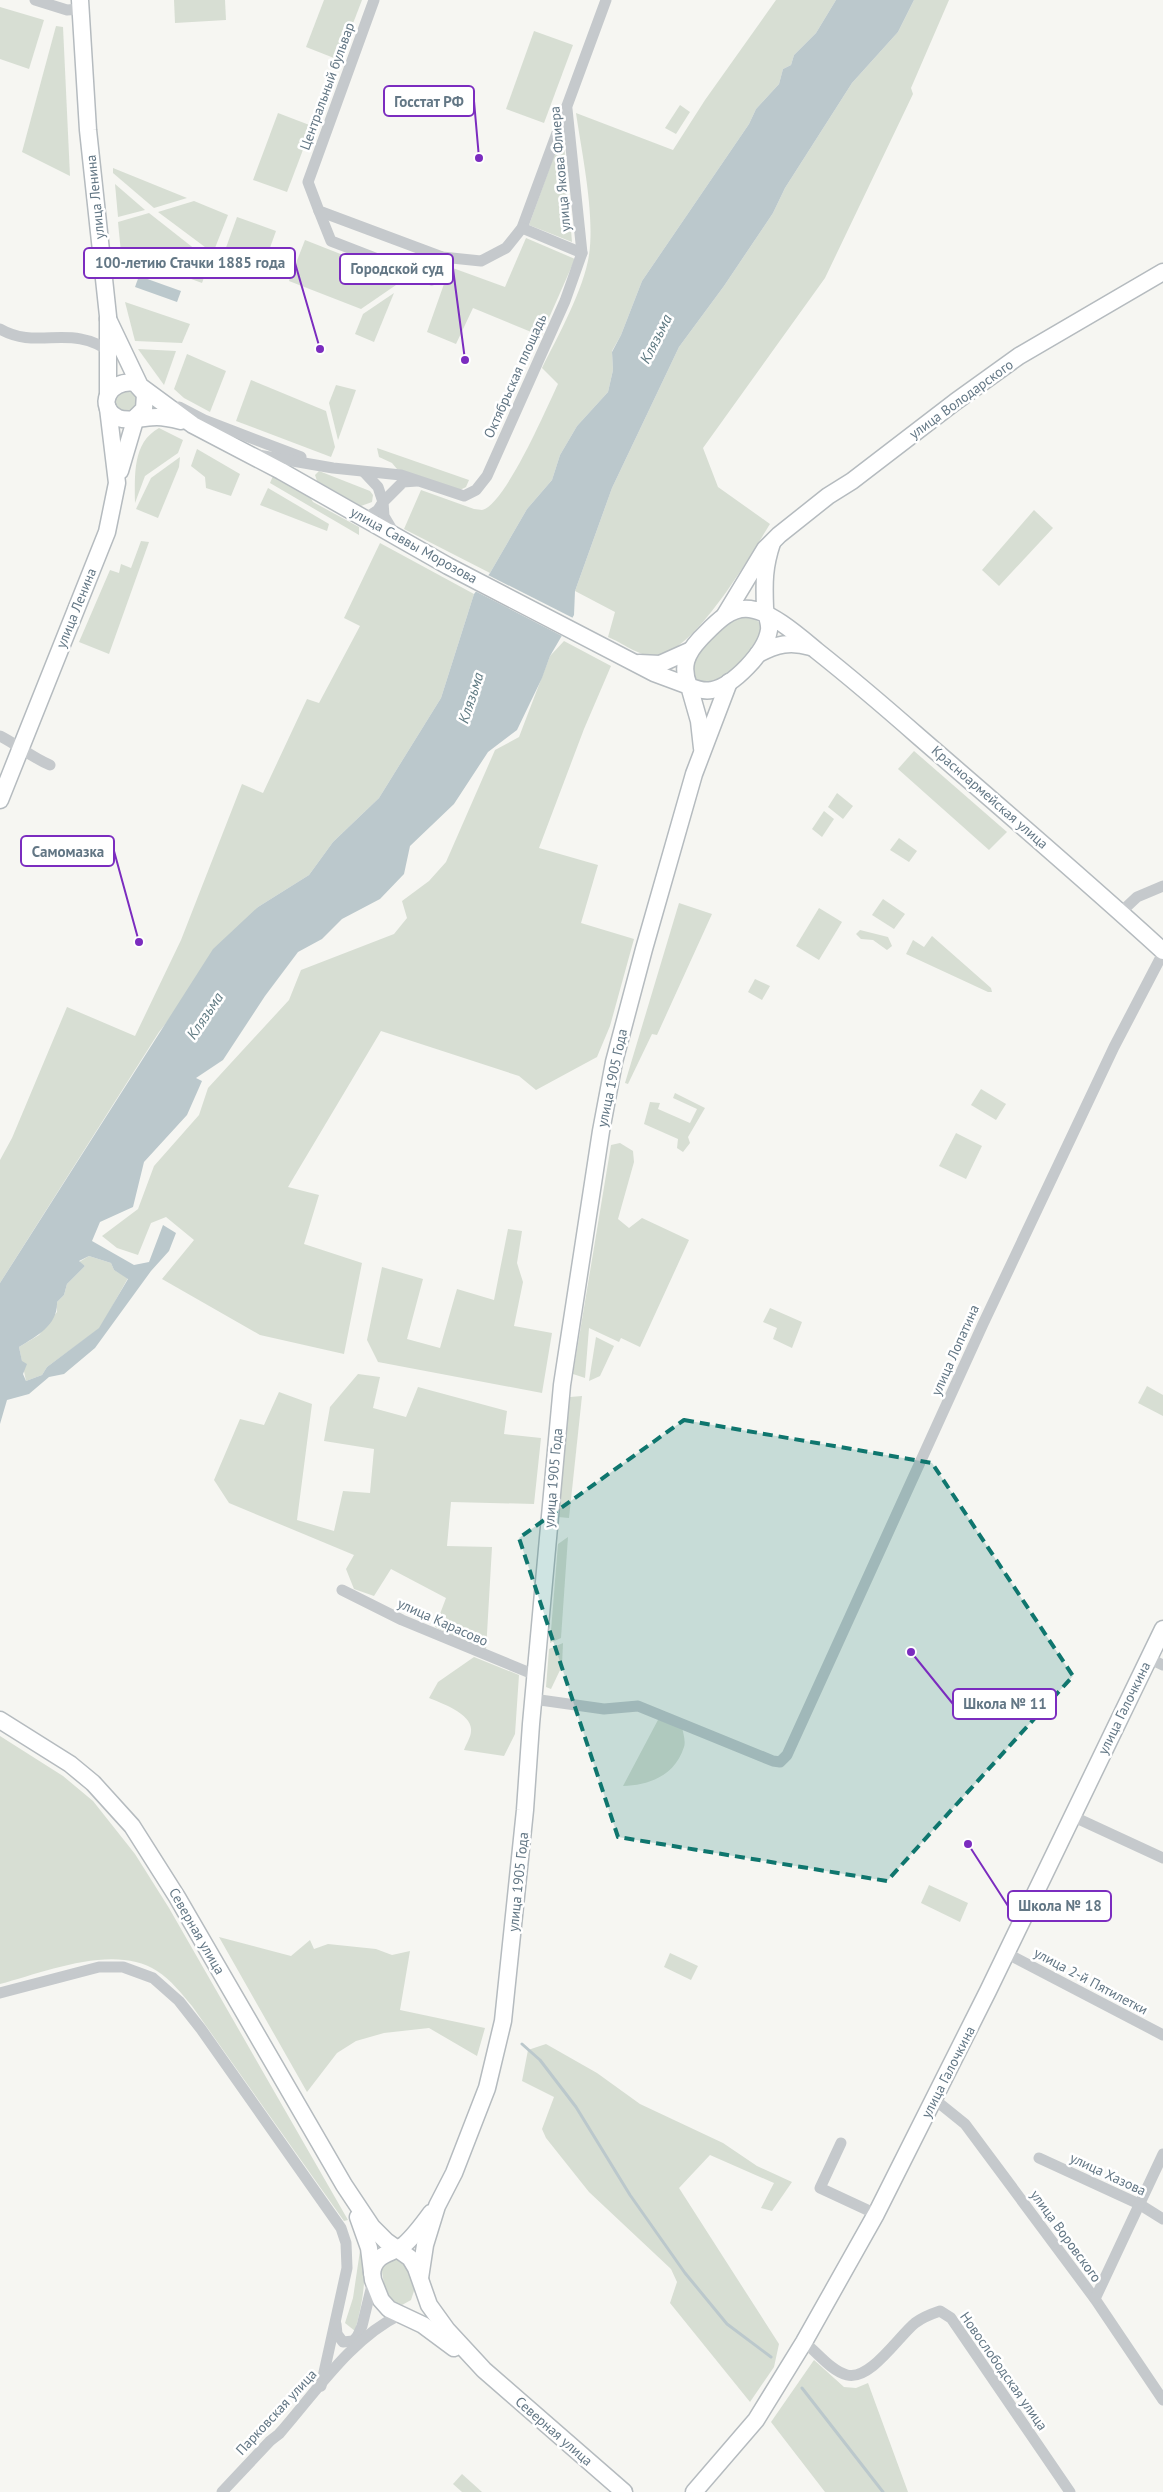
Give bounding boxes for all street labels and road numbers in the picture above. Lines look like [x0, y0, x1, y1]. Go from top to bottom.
street label: Центральный бульвар [296, 20, 358, 152]
street label: улица Якова Флиера [546, 105, 574, 232]
street label: улица Ленина [82, 154, 108, 240]
street label: Октябрьская площадь [480, 311, 551, 441]
street label: улица Володарского [905, 355, 1017, 443]
street label: улица Саввы Морозова [347, 503, 481, 587]
street label: улица Ленина [52, 565, 100, 651]
street label: Красноармейская улица [928, 741, 1052, 853]
street label: улица 1905 Года [593, 1027, 631, 1129]
street label: улица Лопатина [927, 1302, 983, 1398]
street label: улица 1905 Года [540, 1427, 566, 1529]
street label: улица Карасово [395, 1594, 491, 1650]
street label: улица Галочкина [1094, 1659, 1154, 1757]
street label: улица 1905 Года [504, 1831, 532, 1933]
street label: Северная улица [165, 1885, 229, 1977]
street label: улица 2-й Пятилетки [1031, 1943, 1151, 2019]
street label: улица Галочкина [917, 2023, 979, 2121]
street label: улица Хазова [1067, 2148, 1149, 2200]
street label: улица Воровского [1026, 2186, 1106, 2286]
street label: Новослободская улица [956, 2308, 1052, 2434]
street label: Парковская улица [232, 2365, 320, 2459]
street label: Северная улица [512, 2392, 596, 2470]

